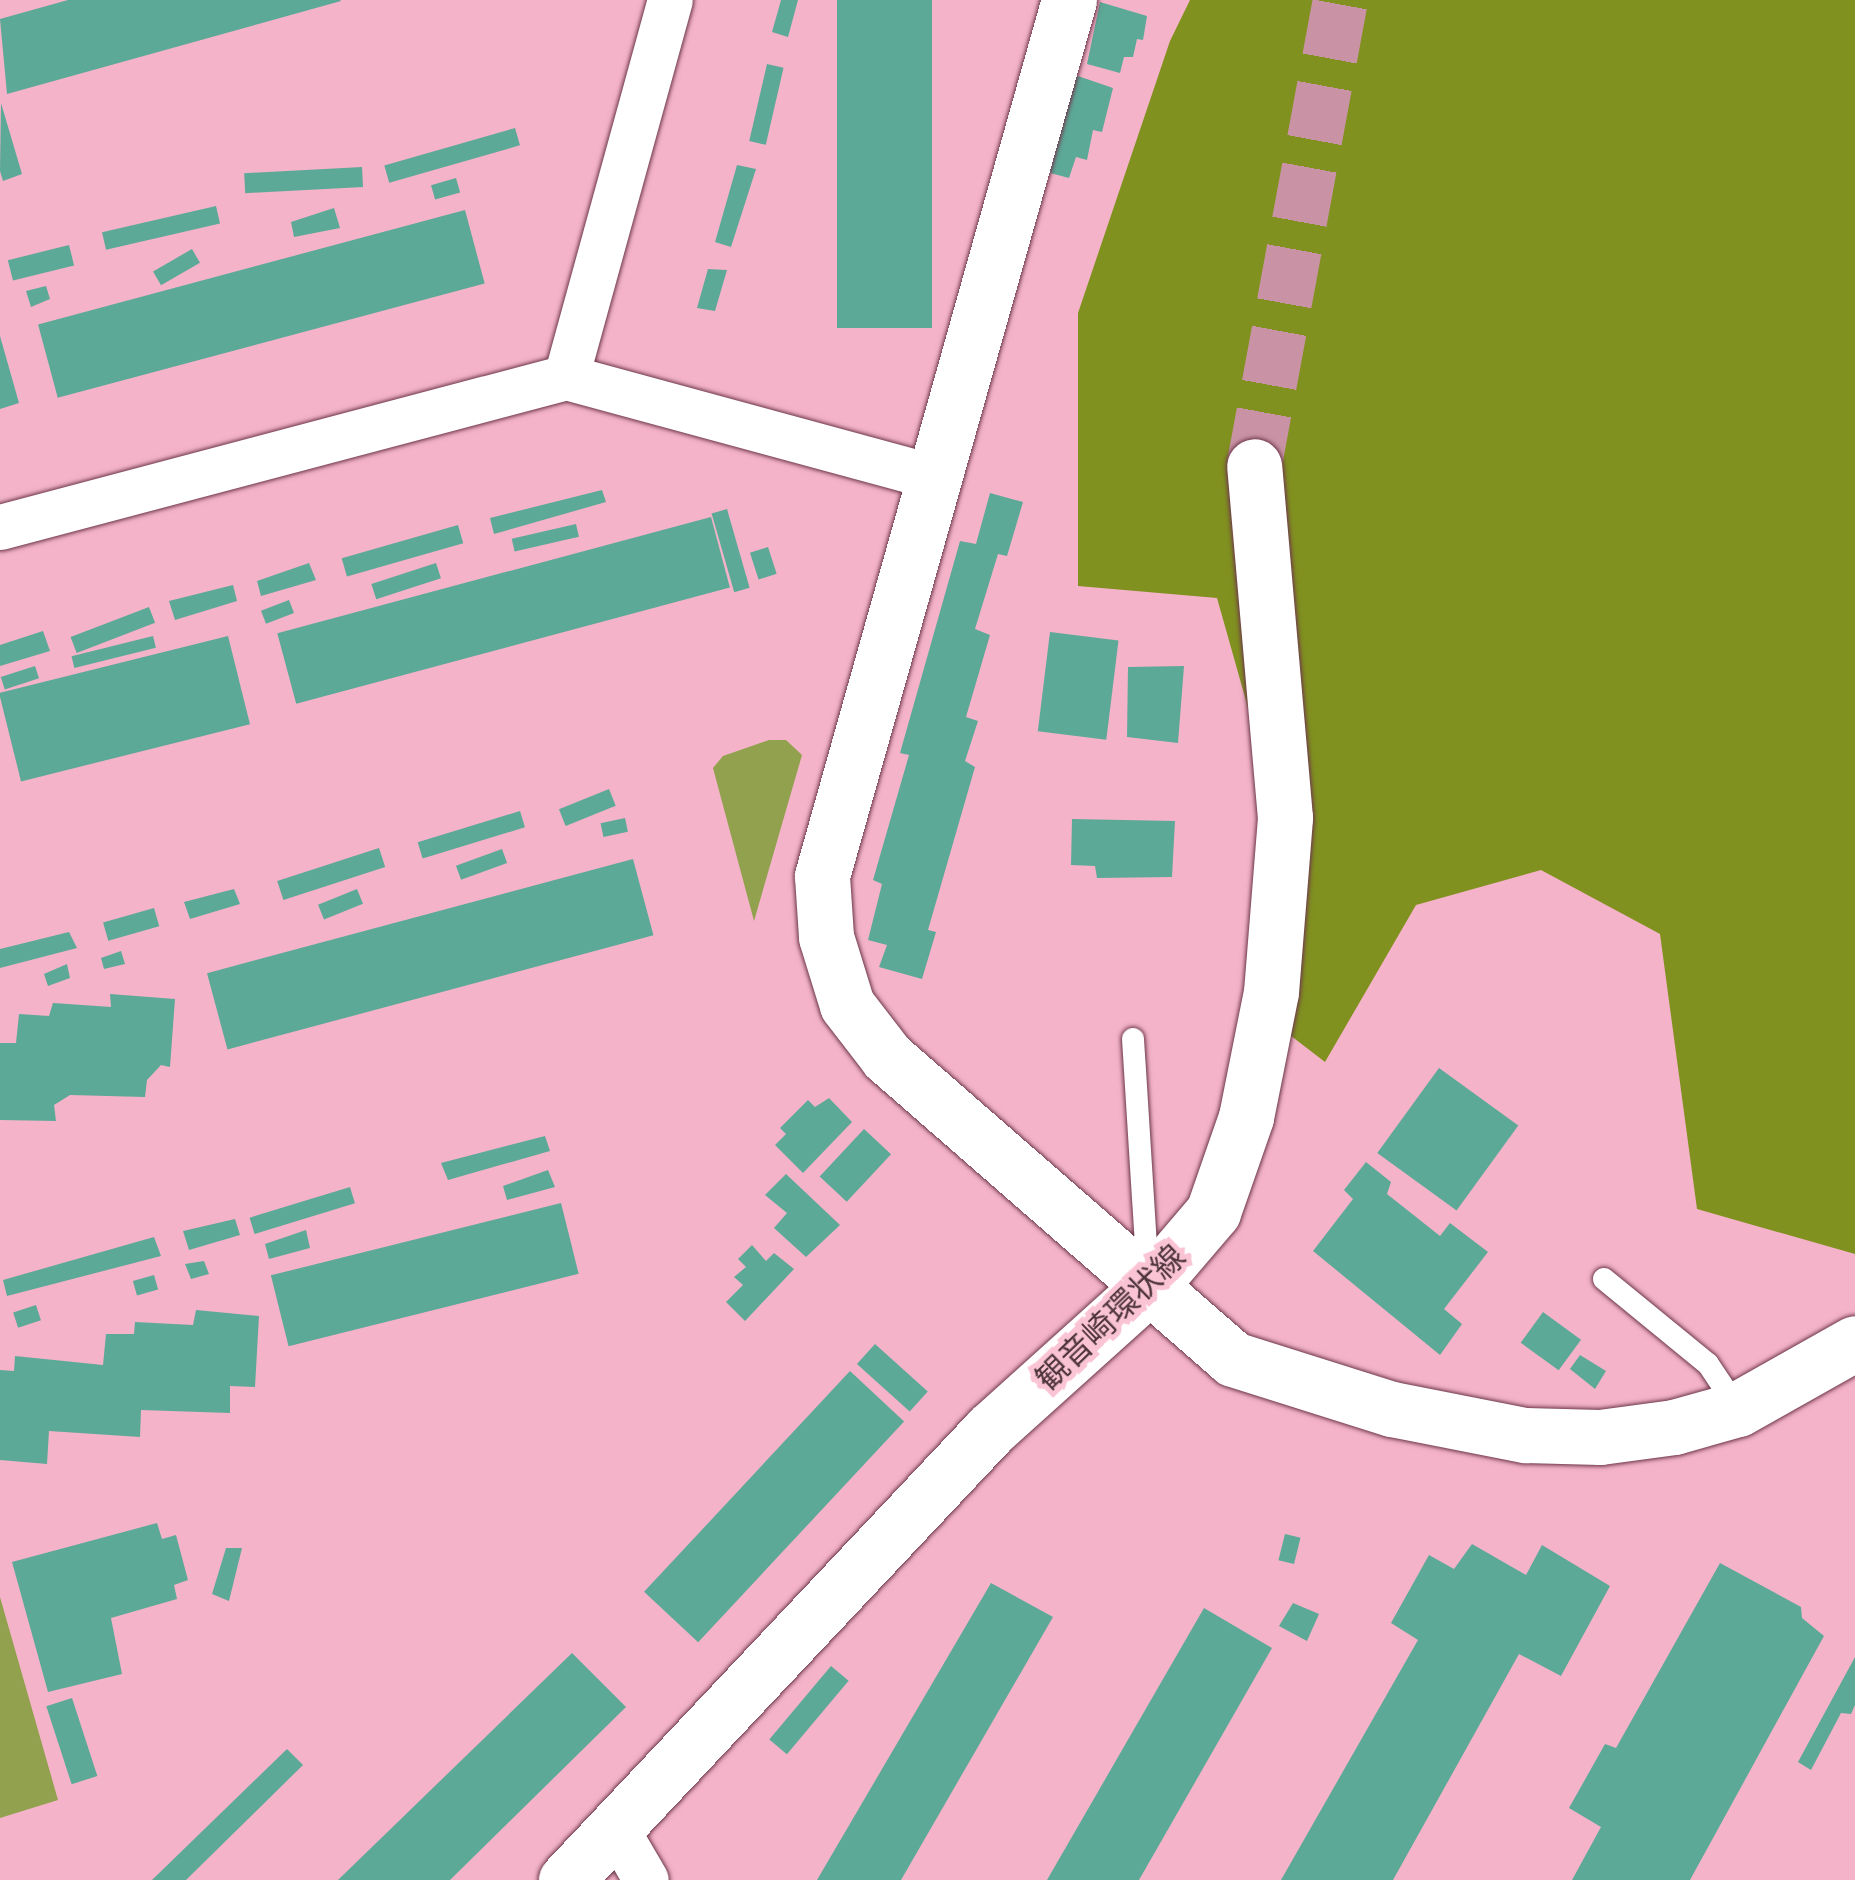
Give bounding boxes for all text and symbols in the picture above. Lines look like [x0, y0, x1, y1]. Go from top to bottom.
street label: 観音崎環状線 [1028, 1237, 1192, 1397]

